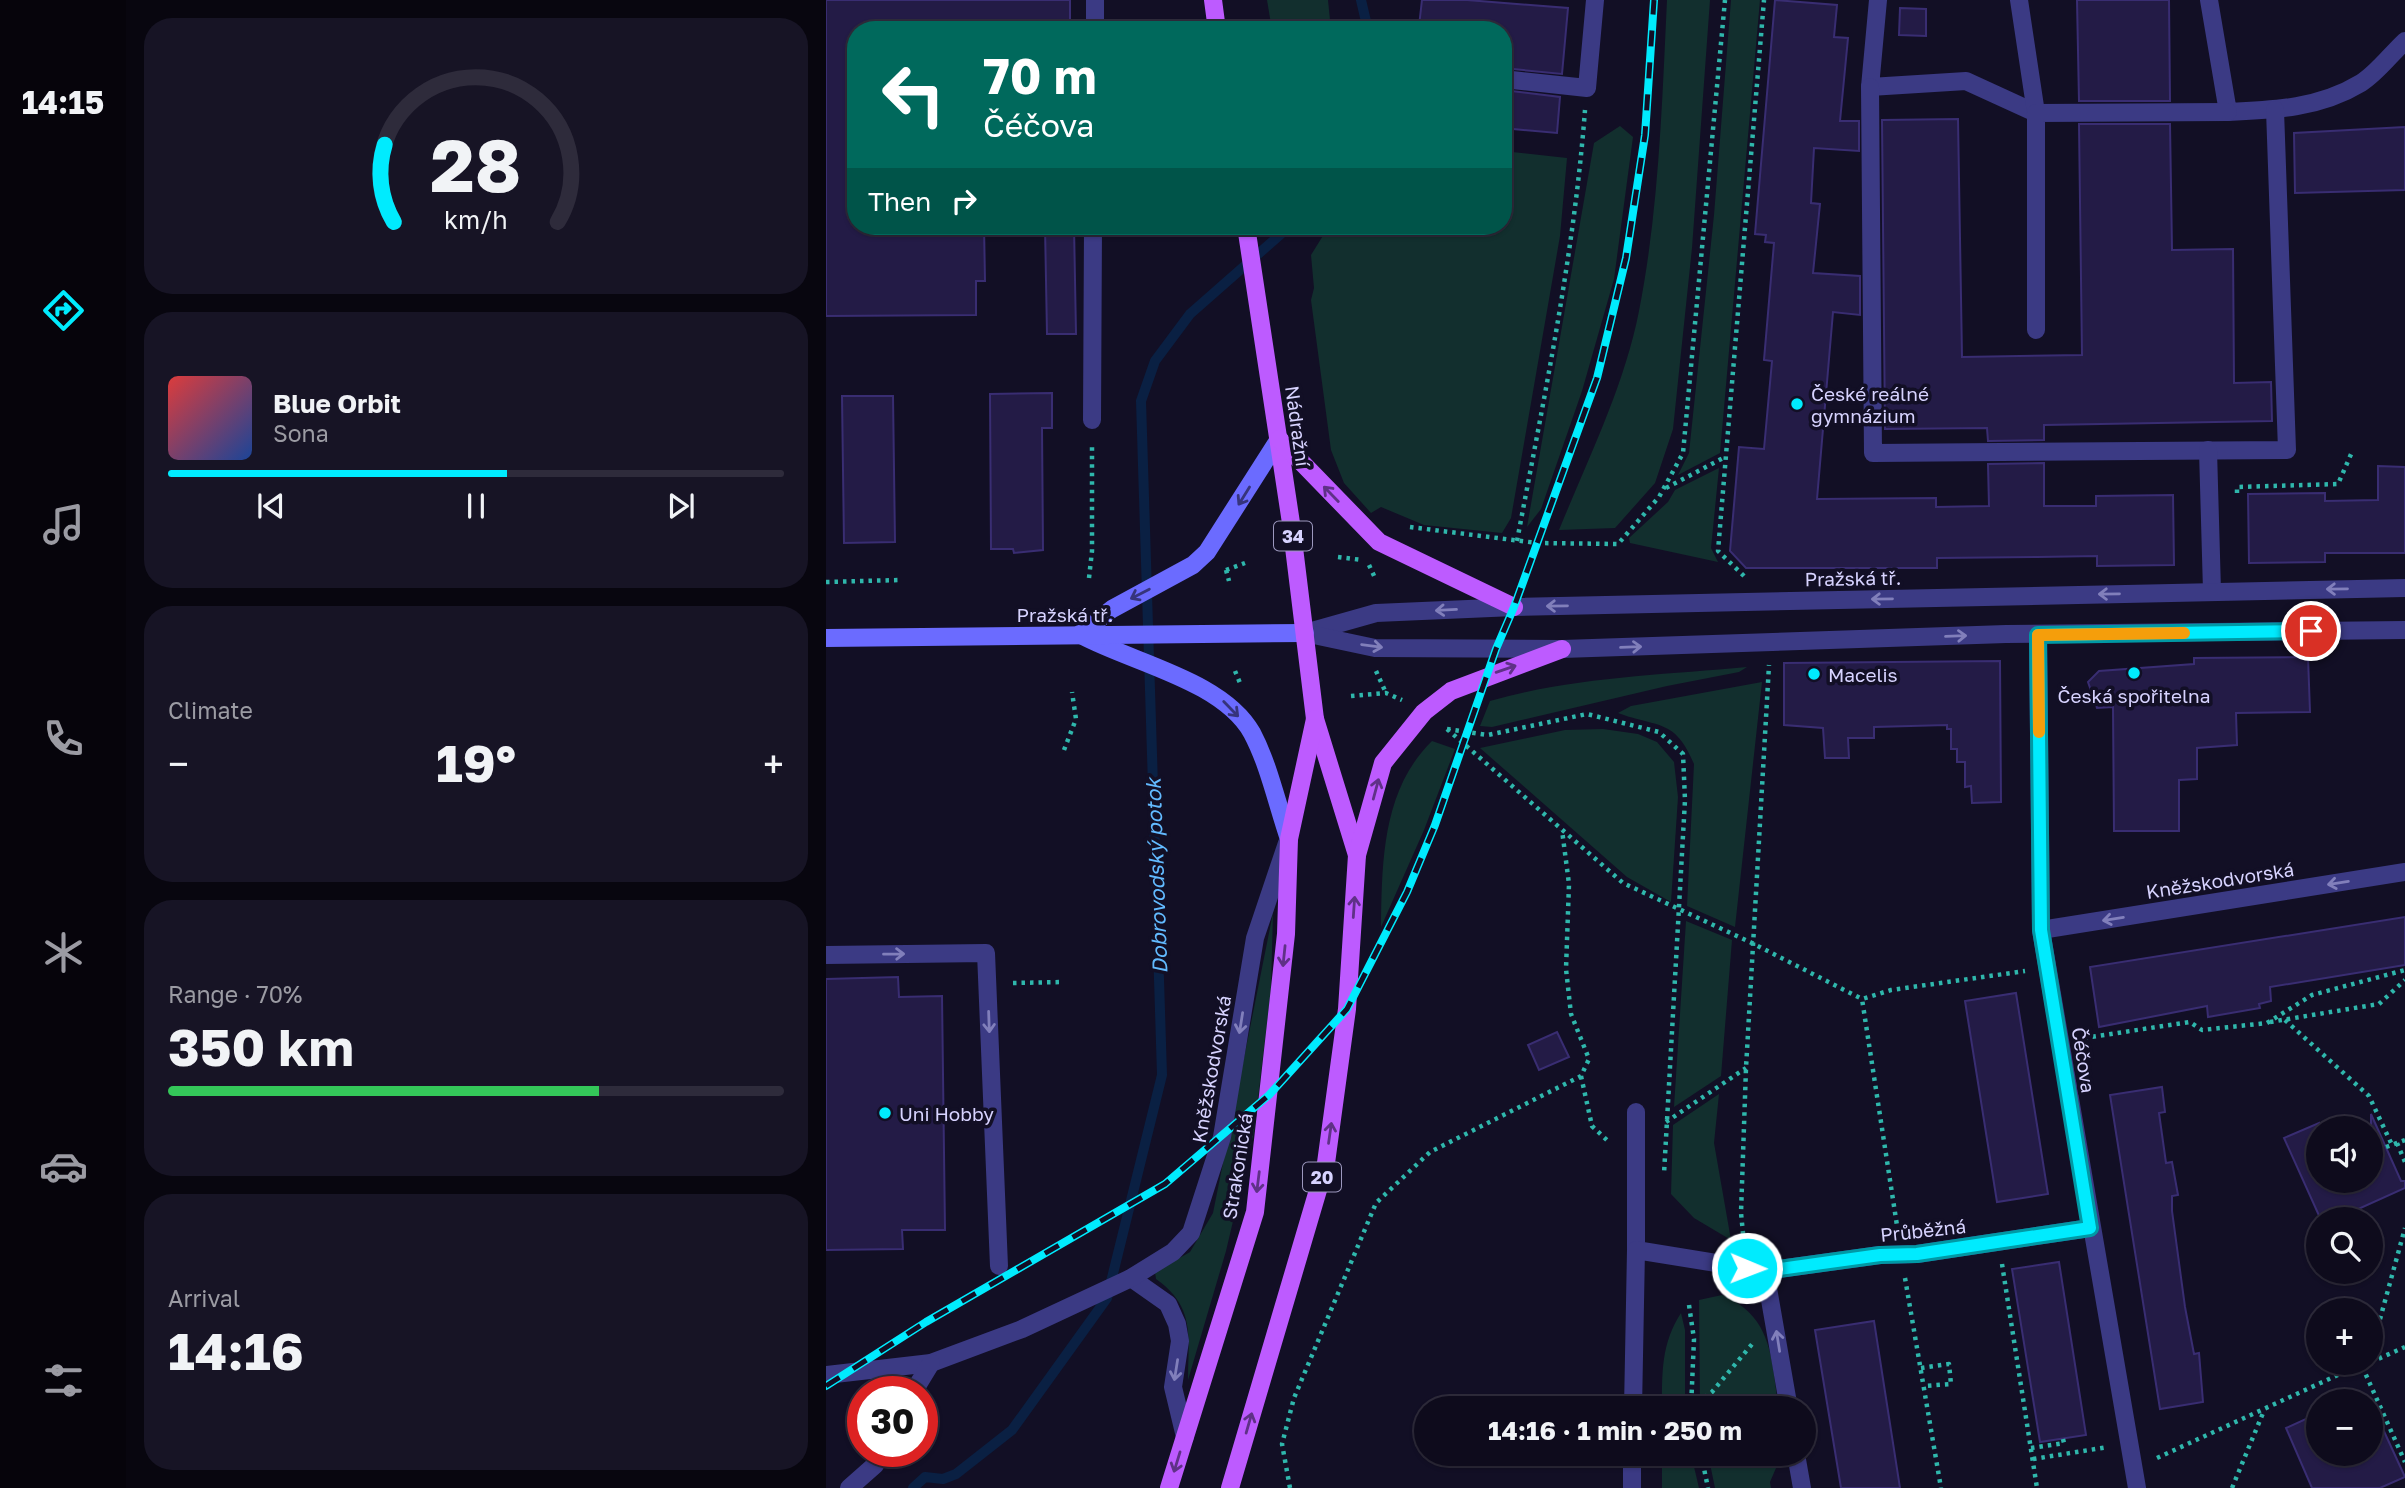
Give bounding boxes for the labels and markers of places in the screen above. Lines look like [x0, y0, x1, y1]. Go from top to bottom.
place label: České reálné gymnázium [1811, 382, 1929, 427]
marker: České reálné gymnázium [1789, 396, 1805, 412]
pin [2281, 601, 2341, 661]
place label: Macelis [1828, 663, 1898, 686]
marker: Česká spořitelna [2126, 665, 2142, 681]
marker: Macelis [1806, 666, 1822, 682]
place label: Česká spořitelna [2058, 684, 2210, 707]
place label: Uni Hobby [899, 1102, 994, 1125]
marker: Uni Hobby [877, 1105, 893, 1121]

